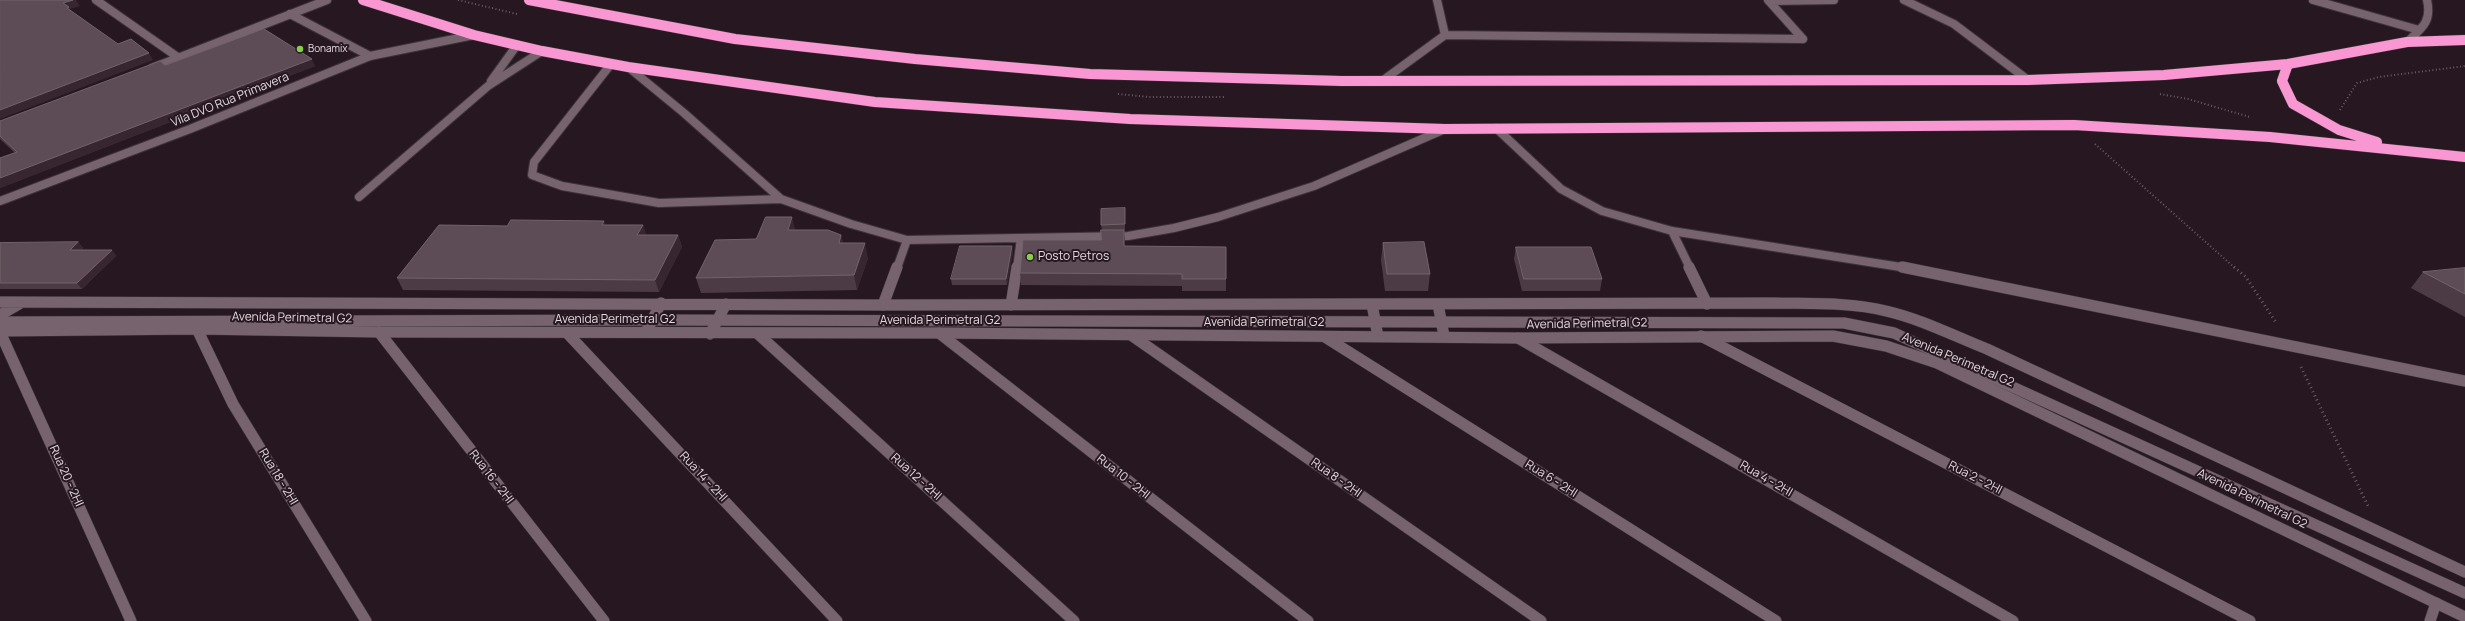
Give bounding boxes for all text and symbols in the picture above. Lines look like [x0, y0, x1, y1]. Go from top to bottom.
place label: Bonamix [308, 43, 348, 55]
marker: Bonamix [295, 44, 305, 54]
street label: Vila DVO Rua Primavera [169, 70, 291, 130]
place label: Posto Petros [1038, 250, 1109, 264]
marker: Posto Petros [1025, 252, 1035, 262]
street label: Avenida Perimetral G2 [232, 310, 352, 326]
street label: Avenida Perimetral G2 [555, 313, 675, 327]
street label: Avenida Perimetral G2 [880, 314, 1000, 328]
street label: Avenida Perimetral G2 [1204, 316, 1324, 330]
street label: Avenida Perimetral G2 [1527, 316, 1647, 332]
street label: Avenida Perimetral G2 [1900, 330, 2016, 390]
street label: Rua 20 - 2HI [46, 443, 86, 509]
street label: Rua 18 - 2HI [256, 446, 300, 508]
street label: Rua 16 - 2HI [466, 448, 516, 506]
street label: Rua 14 - 2HI [676, 449, 730, 505]
street label: Rua 12 - 2HI [888, 451, 944, 503]
street label: Rua 10 - 2HI [1094, 452, 1152, 502]
street label: Rua 8 - 2HI [1308, 455, 1364, 501]
street label: Rua 6 - 2HI [1522, 457, 1580, 501]
street label: Rua 4 - 2HI [1737, 458, 1795, 500]
street label: Rua 2 - 2HI [1946, 458, 2004, 498]
street label: Avenida Perimetral G2 [2195, 466, 2309, 532]

